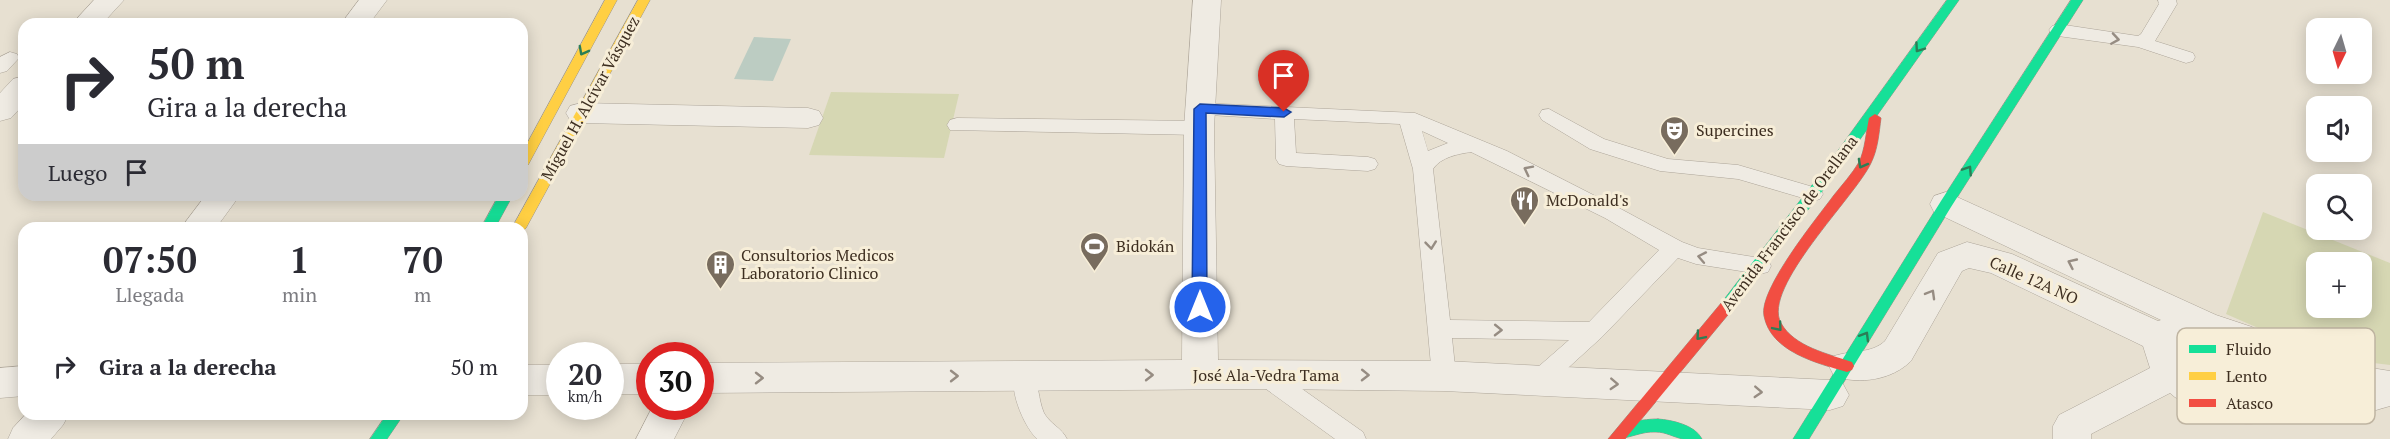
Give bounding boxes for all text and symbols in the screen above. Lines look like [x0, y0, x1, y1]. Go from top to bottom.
street label: Miguel H. Alcívar Vásquez [536, 12, 644, 184]
north arrow [2306, 18, 2372, 84]
map controls [2306, 18, 2372, 318]
one-way arrow [2110, 32, 2120, 45]
text: 50 m [147, 35, 245, 91]
one-way arrow [1915, 41, 1926, 52]
icon: right [48, 42, 126, 120]
one-way arrow [579, 45, 590, 56]
pin [1258, 50, 1309, 112]
icon: arrive [1267, 59, 1300, 92]
text: Gira a la derecha [147, 89, 347, 125]
button: sound [2306, 96, 2372, 162]
theatre icon: Supercines [1659, 114, 1691, 156]
place label: Supercines [1696, 119, 1774, 141]
street label: Avenida Francisco de Orellana [1716, 131, 1862, 315]
icon: arrive [120, 156, 153, 189]
text: Luego [48, 158, 108, 187]
one-way arrow [1858, 158, 1869, 168]
one-way arrow [1524, 166, 1534, 177]
one-way arrow [1961, 166, 1972, 177]
button: search [2306, 174, 2372, 240]
restaurant icon: McDonald's [1509, 184, 1541, 226]
place label: McDonald's [1546, 189, 1629, 211]
sports icon: Bidokán [1079, 230, 1111, 272]
place label: Bidokán [1116, 235, 1175, 257]
text: 07:50 [103, 236, 197, 283]
text: 1 [289, 236, 310, 283]
text: 70 [402, 236, 443, 283]
one-way arrow [1424, 241, 1437, 250]
place label: Consultorios Medicos Laboratorio Clinico [741, 244, 894, 284]
building icon: Consultorios Medicos Laboratorio Clinico [704, 248, 736, 290]
one-way arrow [1697, 251, 1707, 264]
street label: Calle 12A NO [1986, 251, 2082, 309]
button: + [2306, 252, 2372, 318]
one-way arrow [2067, 259, 2078, 271]
position arrow [1168, 275, 1232, 339]
text: Llegada [116, 281, 184, 308]
text: min [282, 281, 317, 308]
text: m [414, 281, 431, 308]
one-way arrow [1924, 290, 1936, 300]
one-way arrow [1770, 320, 1781, 331]
one-way arrow [1494, 324, 1503, 336]
legend [2177, 328, 2375, 424]
one-way arrow [1696, 329, 1707, 340]
one-way arrow [1858, 332, 1870, 342]
text: Fluido [2226, 338, 2271, 360]
speed limit sign: 30 [636, 342, 714, 420]
icon: right [48, 350, 81, 383]
text: Gira a la derecha [99, 352, 277, 381]
text: 50 m [450, 352, 498, 381]
text: 20 [568, 354, 602, 394]
street label: José Ala-Vedra Tama [1193, 364, 1339, 386]
text: Lento [2226, 365, 2267, 387]
one-way arrow [1144, 369, 1153, 381]
one-way arrow [1360, 369, 1369, 381]
one-way arrow [949, 370, 958, 382]
one-way arrow [754, 372, 763, 384]
one-way arrow [1610, 377, 1619, 390]
one-way arrow [1753, 385, 1762, 398]
text: km/h [568, 386, 602, 406]
text: Atasco [2226, 392, 2273, 414]

